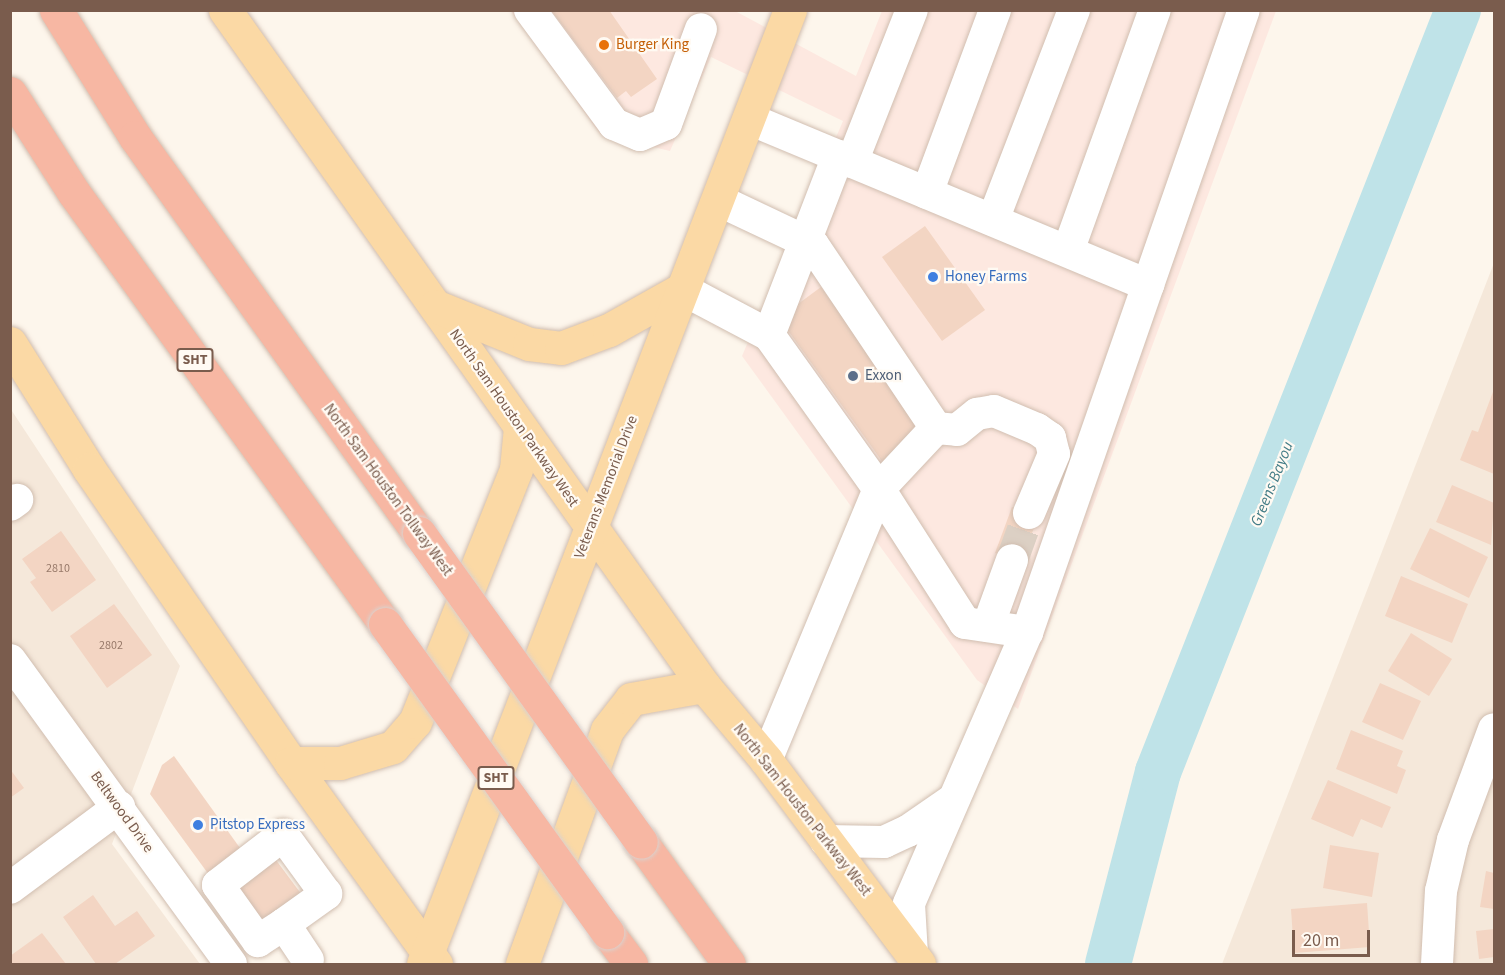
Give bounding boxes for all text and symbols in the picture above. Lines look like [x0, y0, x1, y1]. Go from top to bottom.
place label: Burger King [616, 36, 689, 54]
marker: Burger King [597, 38, 611, 52]
place label: Honey Farms [945, 268, 1027, 286]
marker: Honey Farms [926, 270, 940, 284]
street label: North Sam Houston Parkway West [446, 326, 582, 510]
road number: SHT [176, 349, 214, 371]
place label: Exxon [865, 367, 902, 385]
marker: Exxon [846, 369, 860, 383]
street label: North Sam Houston Tollway West [320, 401, 456, 579]
street label: Veterans Memorial Drive [570, 413, 642, 561]
water label: Greens Bayou [1246, 439, 1298, 529]
house number: 2810 [46, 562, 70, 576]
house number: 2802 [99, 639, 123, 653]
street label: North Sam Houston Parkway West [729, 721, 875, 899]
road number: SHT [476, 767, 516, 789]
street label: Beltwood Drive [87, 768, 157, 856]
place label: Pitstop Express [210, 816, 305, 834]
marker: Pitstop Express [191, 818, 205, 832]
scale bar [1295, 918, 1373, 956]
text: 20 m [1303, 928, 1339, 953]

